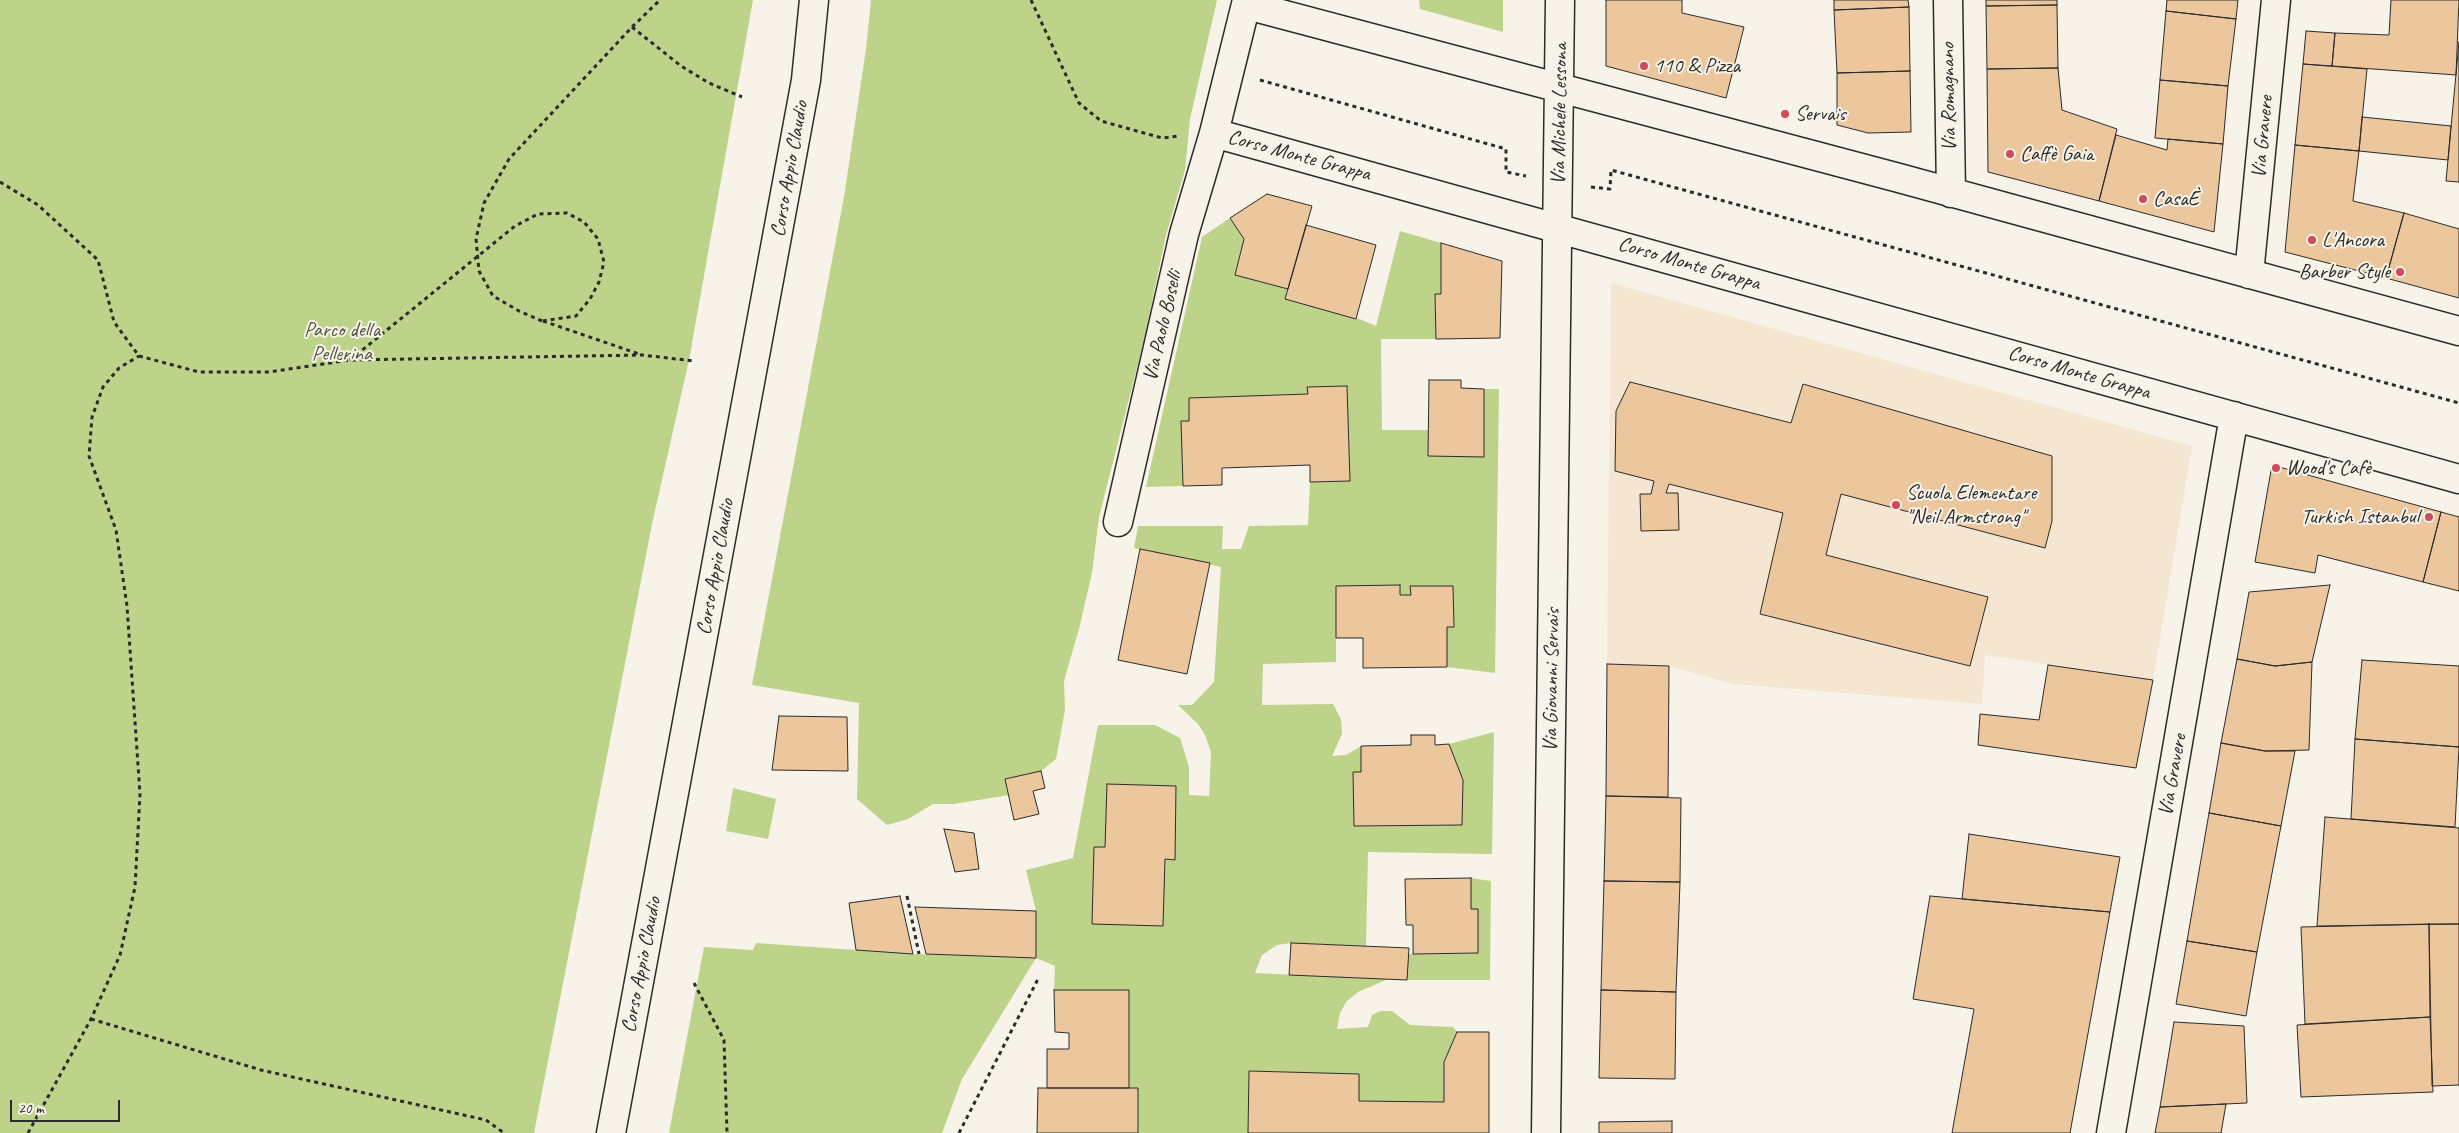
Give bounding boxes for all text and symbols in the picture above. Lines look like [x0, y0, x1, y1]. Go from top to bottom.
street label: Via Romagnano [1935, 42, 1963, 152]
street label: Via Michele Lessona [1546, 43, 1574, 185]
place label: 110 & Pizza [1654, 53, 1740, 79]
marker: 110 & Pizza [1638, 60, 1650, 72]
street label: Via Gravere [2247, 95, 2279, 179]
street label: Corso Appio Claudio [766, 99, 814, 239]
place label: Servais [1795, 101, 1846, 127]
marker: Servais [1779, 108, 1791, 120]
street label: Corso Monte Grappa [1225, 125, 1373, 187]
place label: Caffè Gaia [2020, 141, 2093, 167]
marker: Caffè Gaia [2004, 148, 2016, 160]
place label: CasaÈ [2153, 186, 2199, 212]
marker: CasaÈ [2137, 193, 2149, 205]
place label: L'Ancora [2322, 227, 2384, 253]
street label: Corso Monte Grappa [1615, 232, 1763, 296]
marker: L'Ancora [2306, 234, 2318, 246]
place label: Barber Style [2299, 259, 2390, 285]
marker: Barber Style [2394, 266, 2406, 278]
street label: Via Paolo Boselli [1138, 268, 1188, 384]
park label: Parco della Pellerina [304, 317, 380, 367]
street label: Corso Monte Grappa [2005, 341, 2153, 405]
place label: Wood's Cafè [2286, 455, 2371, 481]
marker: Wood's Cafè [2270, 462, 2282, 474]
place label: Scuola Elementare "Neil Armstrong" [1906, 480, 2036, 530]
street label: Corso Appio Claudio [692, 497, 740, 637]
marker: Scuola Elementare "Neil Armstrong" [1890, 499, 1902, 511]
place label: Turkish Istanbul [2301, 504, 2419, 530]
marker: Turkish Istanbul [2423, 511, 2435, 523]
street label: Via Giovanni Servais [1538, 608, 1566, 752]
street label: Via Gravere [2153, 732, 2193, 818]
street label: Corso Appio Claudio [617, 895, 667, 1035]
scale bar [12, 1090, 122, 1122]
text: 20 m [18, 1099, 44, 1118]

